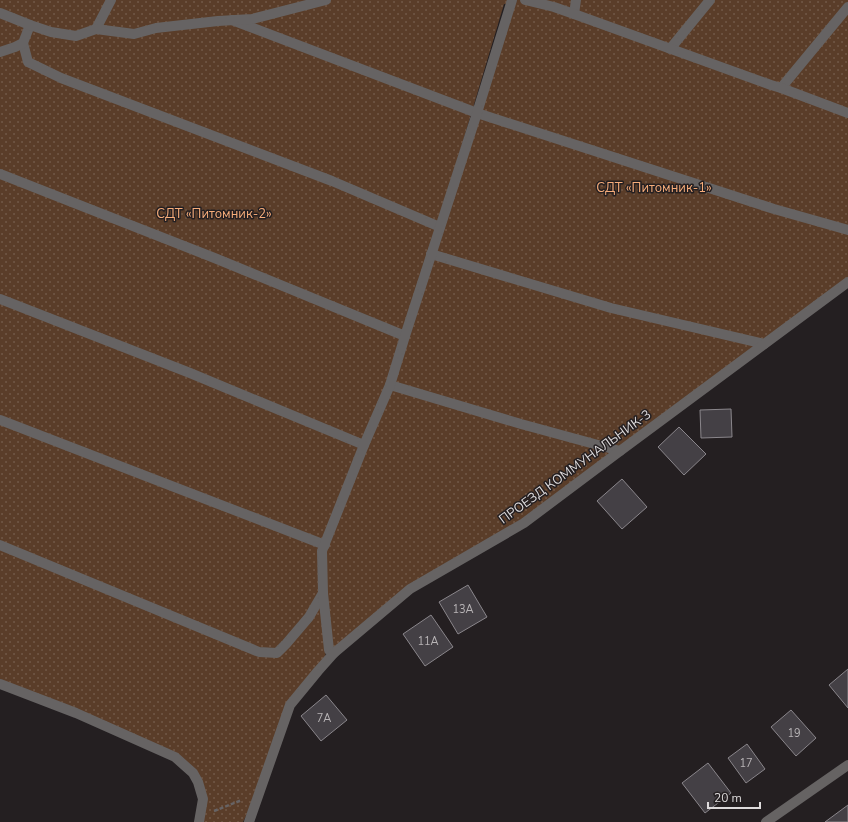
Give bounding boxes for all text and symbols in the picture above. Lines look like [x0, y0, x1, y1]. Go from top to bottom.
park label: СДТ «Питомник-1» [596, 179, 712, 197]
park label: СДТ «Питомник-2» [156, 205, 272, 223]
street label: ПРОЕЗД КОММУНАЛЬНИК-3 [495, 406, 655, 528]
house number: 13А [452, 602, 474, 617]
house number: 11А [417, 634, 439, 649]
house number: 7А [317, 711, 331, 726]
house number: 19 [787, 726, 801, 741]
house number: 17 [739, 756, 753, 771]
scale bar [708, 784, 760, 810]
text: 20 m [714, 790, 742, 806]

